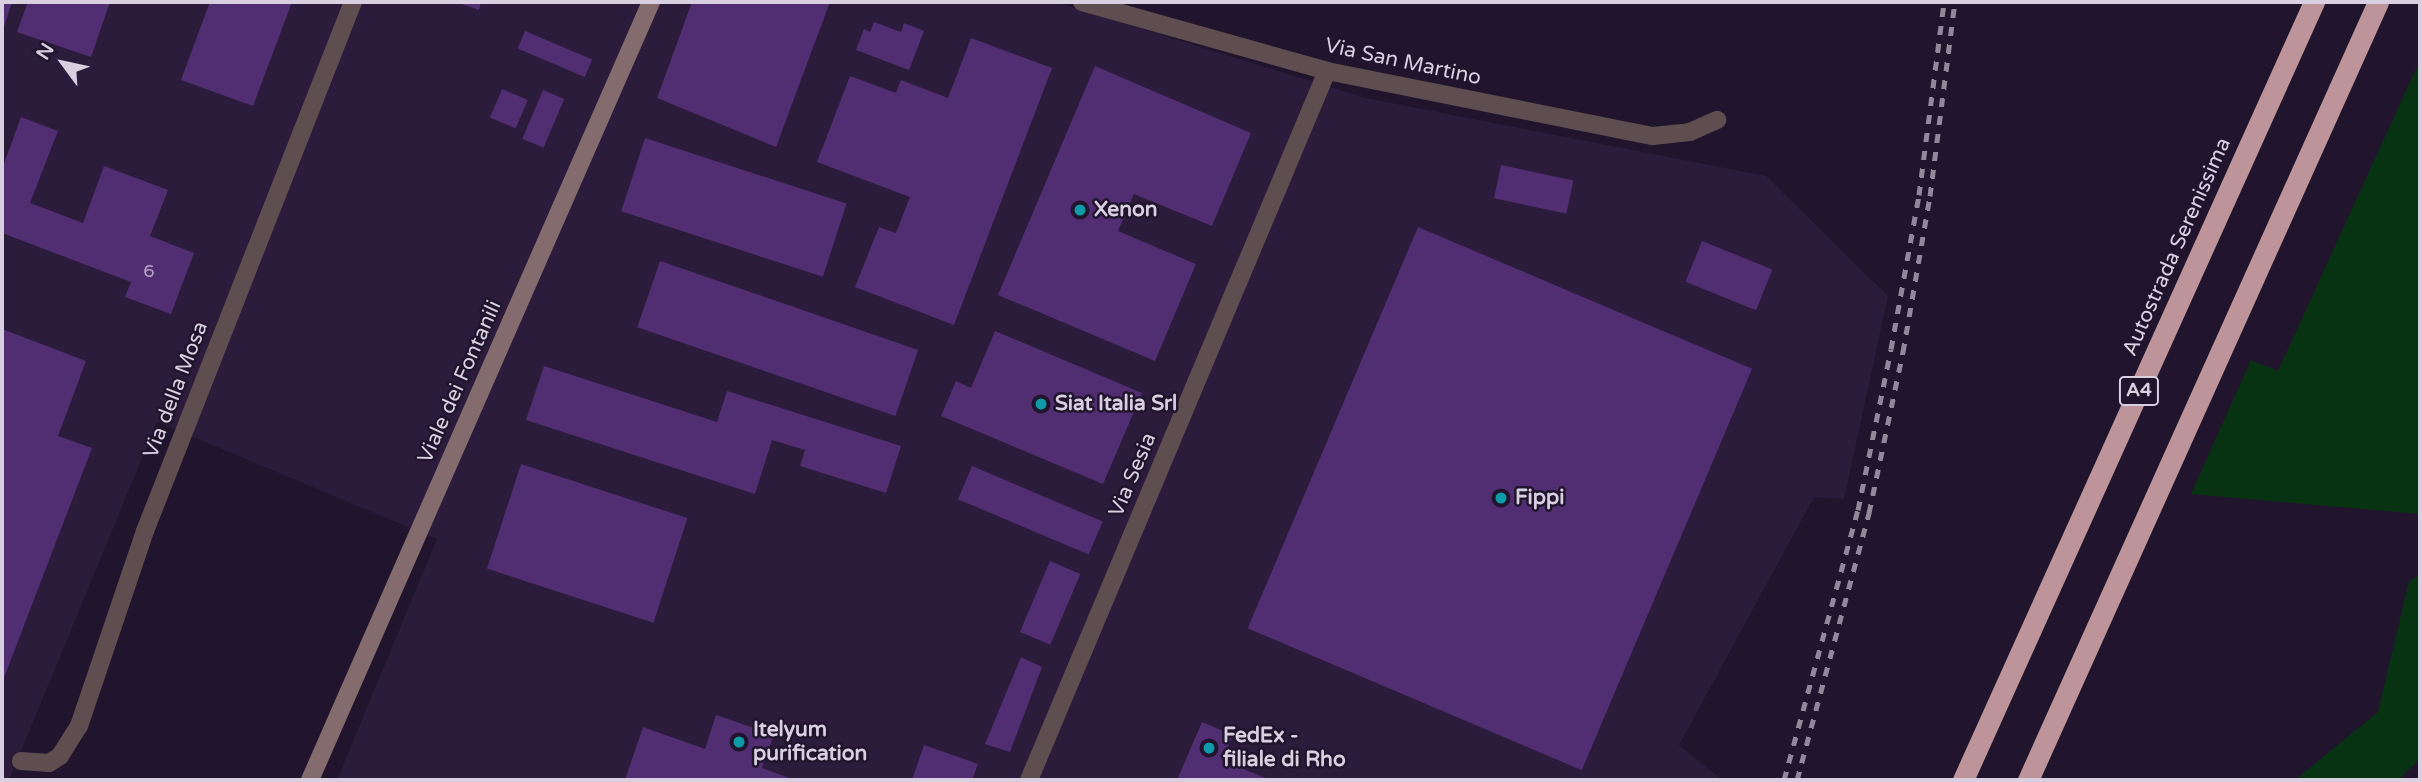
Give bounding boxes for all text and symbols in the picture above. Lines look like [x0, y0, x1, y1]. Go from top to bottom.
north arrow [28, 28, 98, 98]
street label: Via San Martino [1323, 33, 1483, 91]
text: N [32, 39, 59, 64]
street label: Autostrada Serenissima [2117, 134, 2237, 360]
place label: Xenon [1094, 197, 1157, 223]
marker: Xenon [1072, 202, 1088, 218]
house number: 6 [143, 260, 155, 282]
street label: Viale dei Fontanili [413, 297, 507, 467]
street label: Via della Mosa [138, 318, 214, 462]
road number: A4 [2118, 376, 2160, 406]
place label: Siat Italia Srl [1055, 391, 1177, 417]
marker: Siat Italia Srl [1033, 396, 1049, 412]
street label: Via Sesia [1104, 429, 1162, 521]
place label: Fippi [1515, 485, 1564, 511]
marker: Fippi [1493, 490, 1509, 506]
place label: Itelyum purification [753, 717, 867, 767]
place label: FedEx - filiale di Rho [1223, 723, 1346, 773]
marker: Itelyum purification [731, 734, 747, 750]
marker: FedEx - filiale di Rho [1201, 740, 1217, 756]

